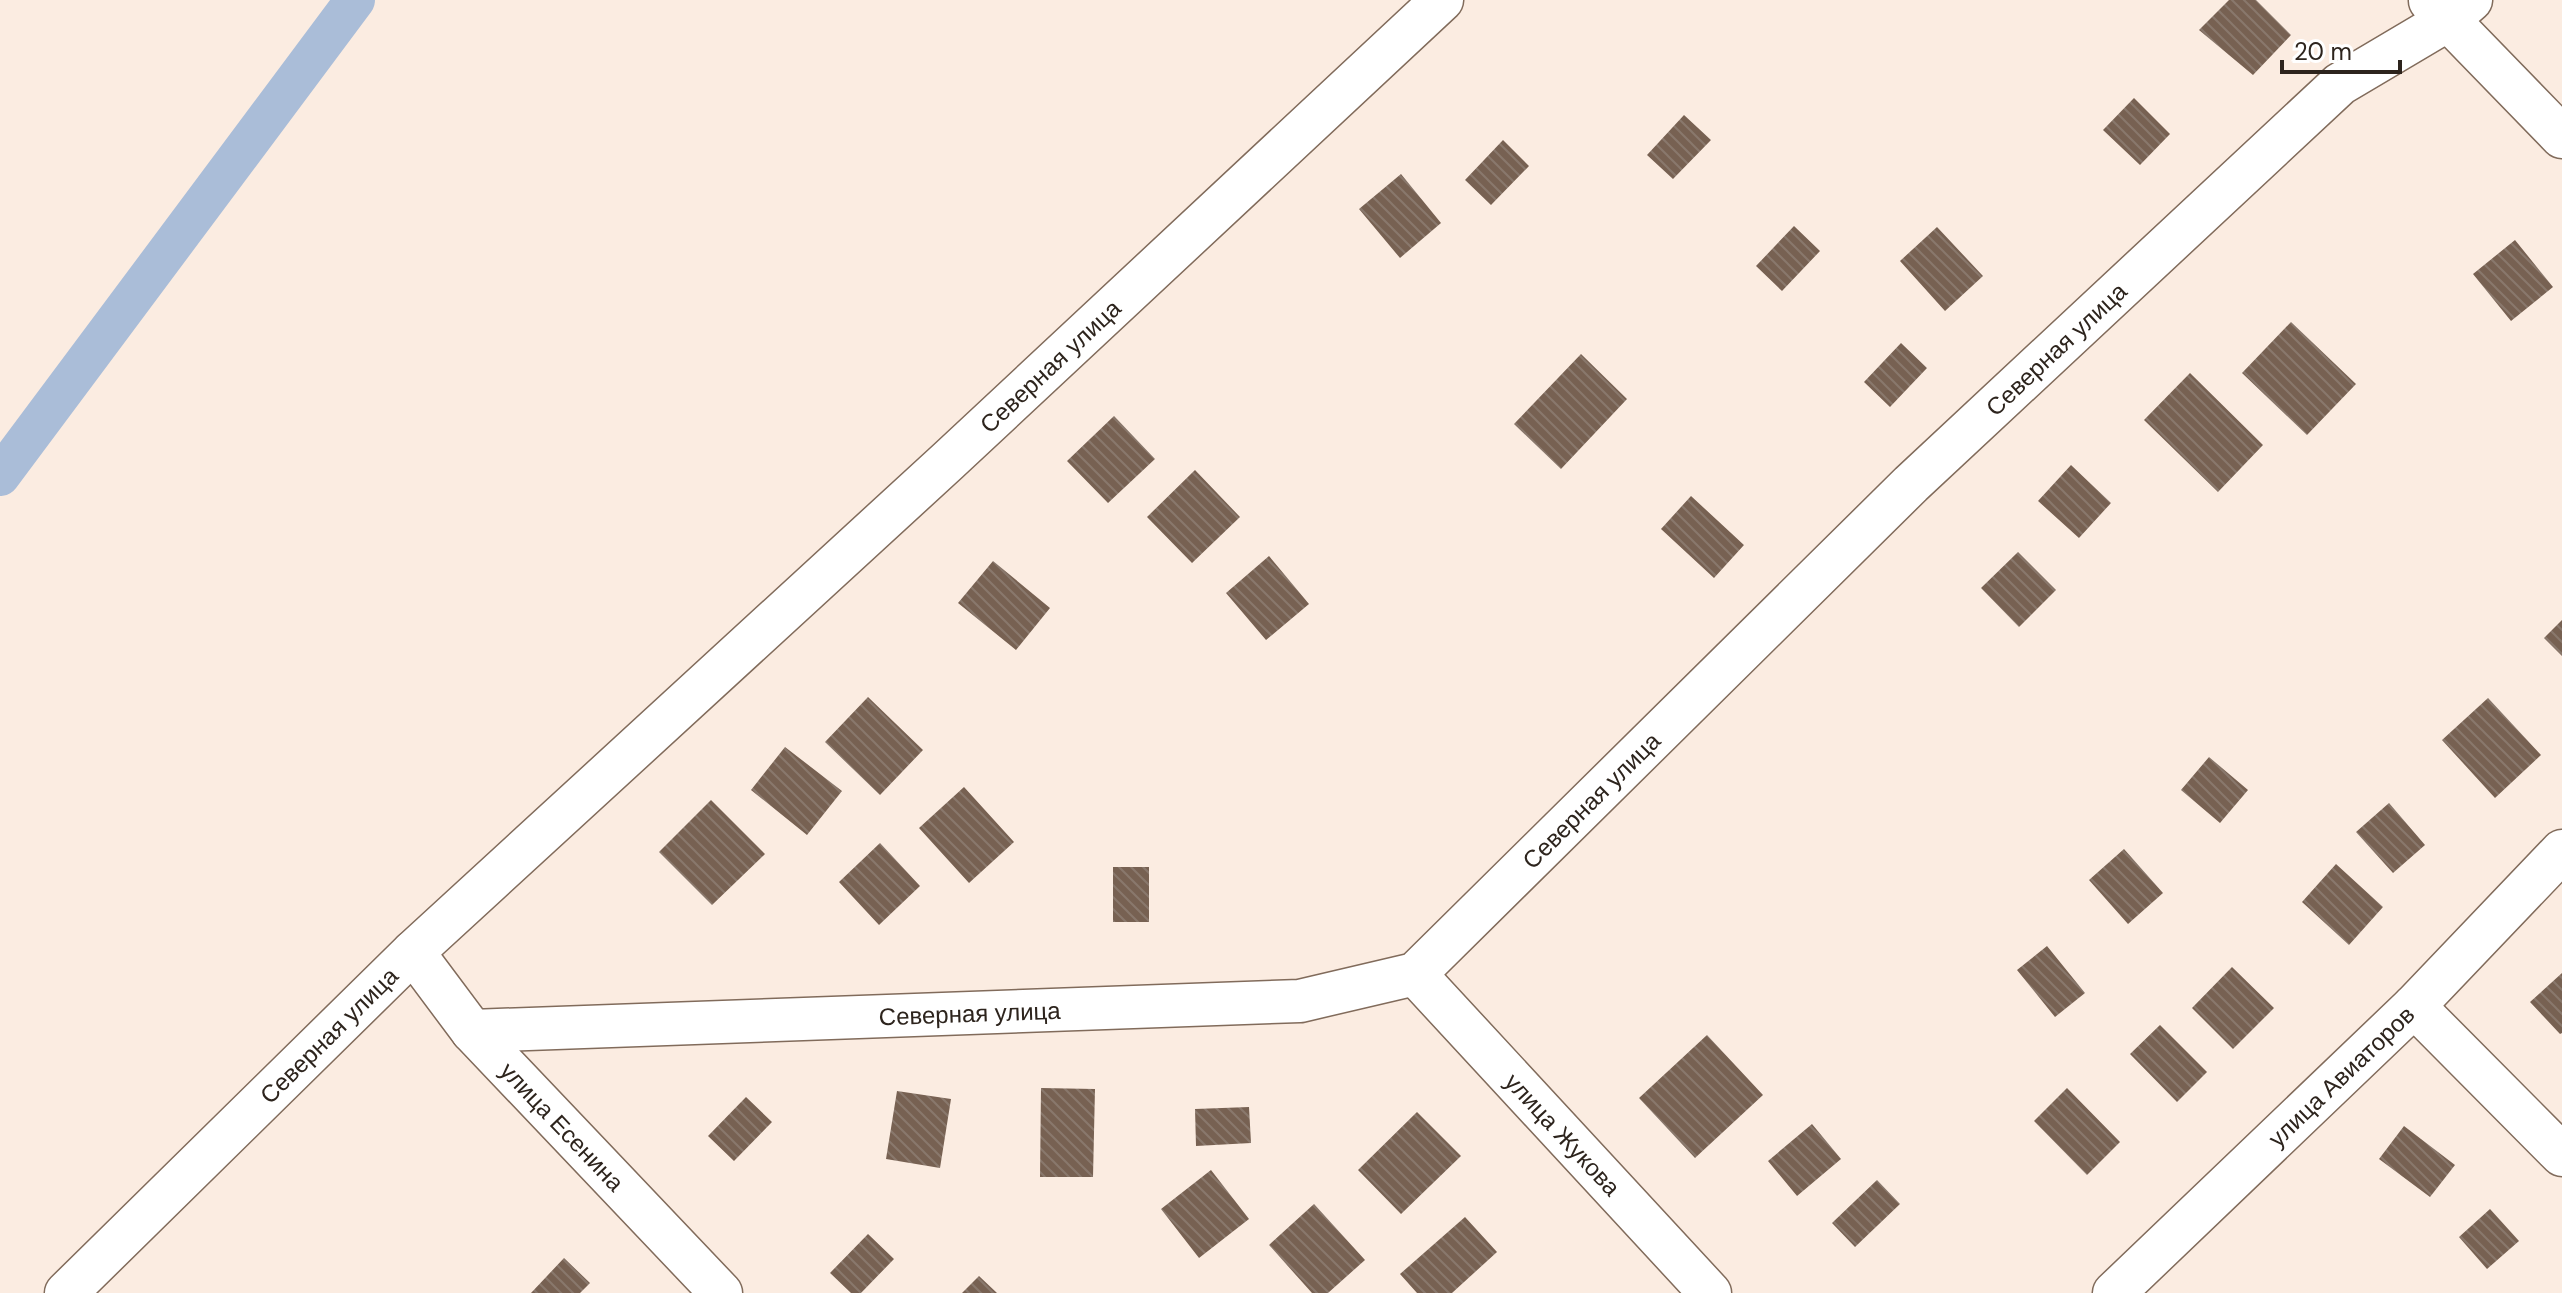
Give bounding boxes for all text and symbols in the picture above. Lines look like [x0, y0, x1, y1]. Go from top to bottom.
scale bar [2282, 24, 2400, 74]
text: 20 m [2294, 36, 2352, 67]
street label: Северная улица [1979, 275, 2133, 422]
street label: Северная улица [973, 292, 1127, 439]
street label: Северная улица [1515, 725, 1667, 875]
street label: Северная улица [253, 960, 405, 1110]
street label: Северная улица [878, 994, 1062, 1032]
street label: улица Авиаторов [2261, 999, 2421, 1153]
street label: улица Есенина [494, 1055, 632, 1198]
street label: улица Жукова [1499, 1066, 1628, 1202]

